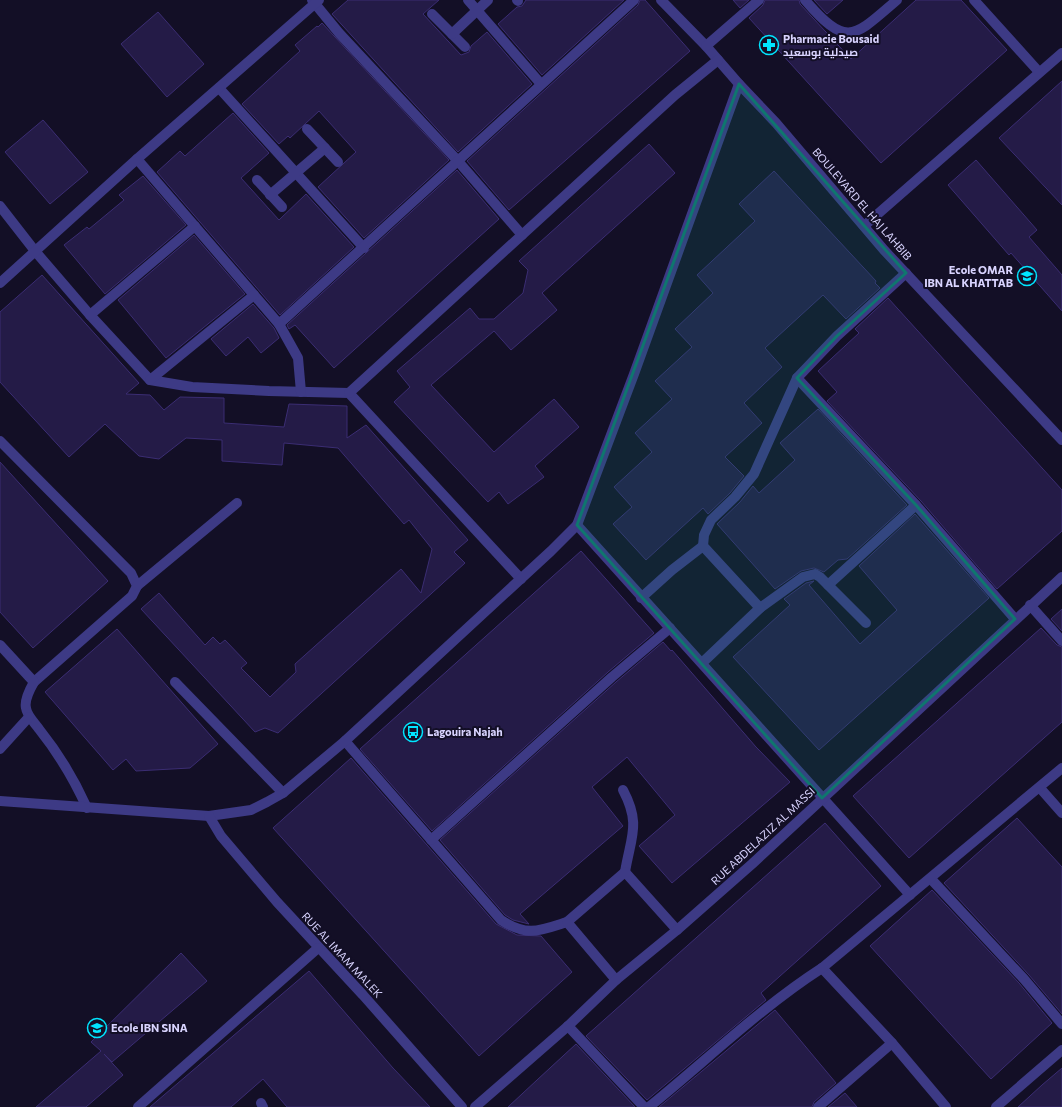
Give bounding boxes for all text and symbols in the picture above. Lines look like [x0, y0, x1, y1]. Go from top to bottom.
place label: Pharmacie Bousaid صيدلية بوسعيد [783, 32, 879, 60]
pharmacy icon: Pharmacie Bousaid صيدلية بوسعيد [758, 34, 780, 56]
street label: BOULEVARD EL HAJ LAHBIB [809, 145, 915, 263]
place label: Ecole OMAR IBN AL KHATTAB [924, 263, 1013, 289]
school or university icon: Ecole OMAR IBN AL KHATTAB [1016, 265, 1038, 287]
bus stop icon: Lagouira Najah [402, 721, 424, 743]
place label: Lagouira Najah [427, 725, 503, 738]
street label: RUE ABDELAZIZ AL MASSI [708, 784, 817, 887]
street label: RUE AL IMAM MALEK [299, 909, 386, 1000]
school or university icon: Ecole IBN SINA [86, 1017, 108, 1039]
place label: Ecole IBN SINA [111, 1021, 188, 1034]

